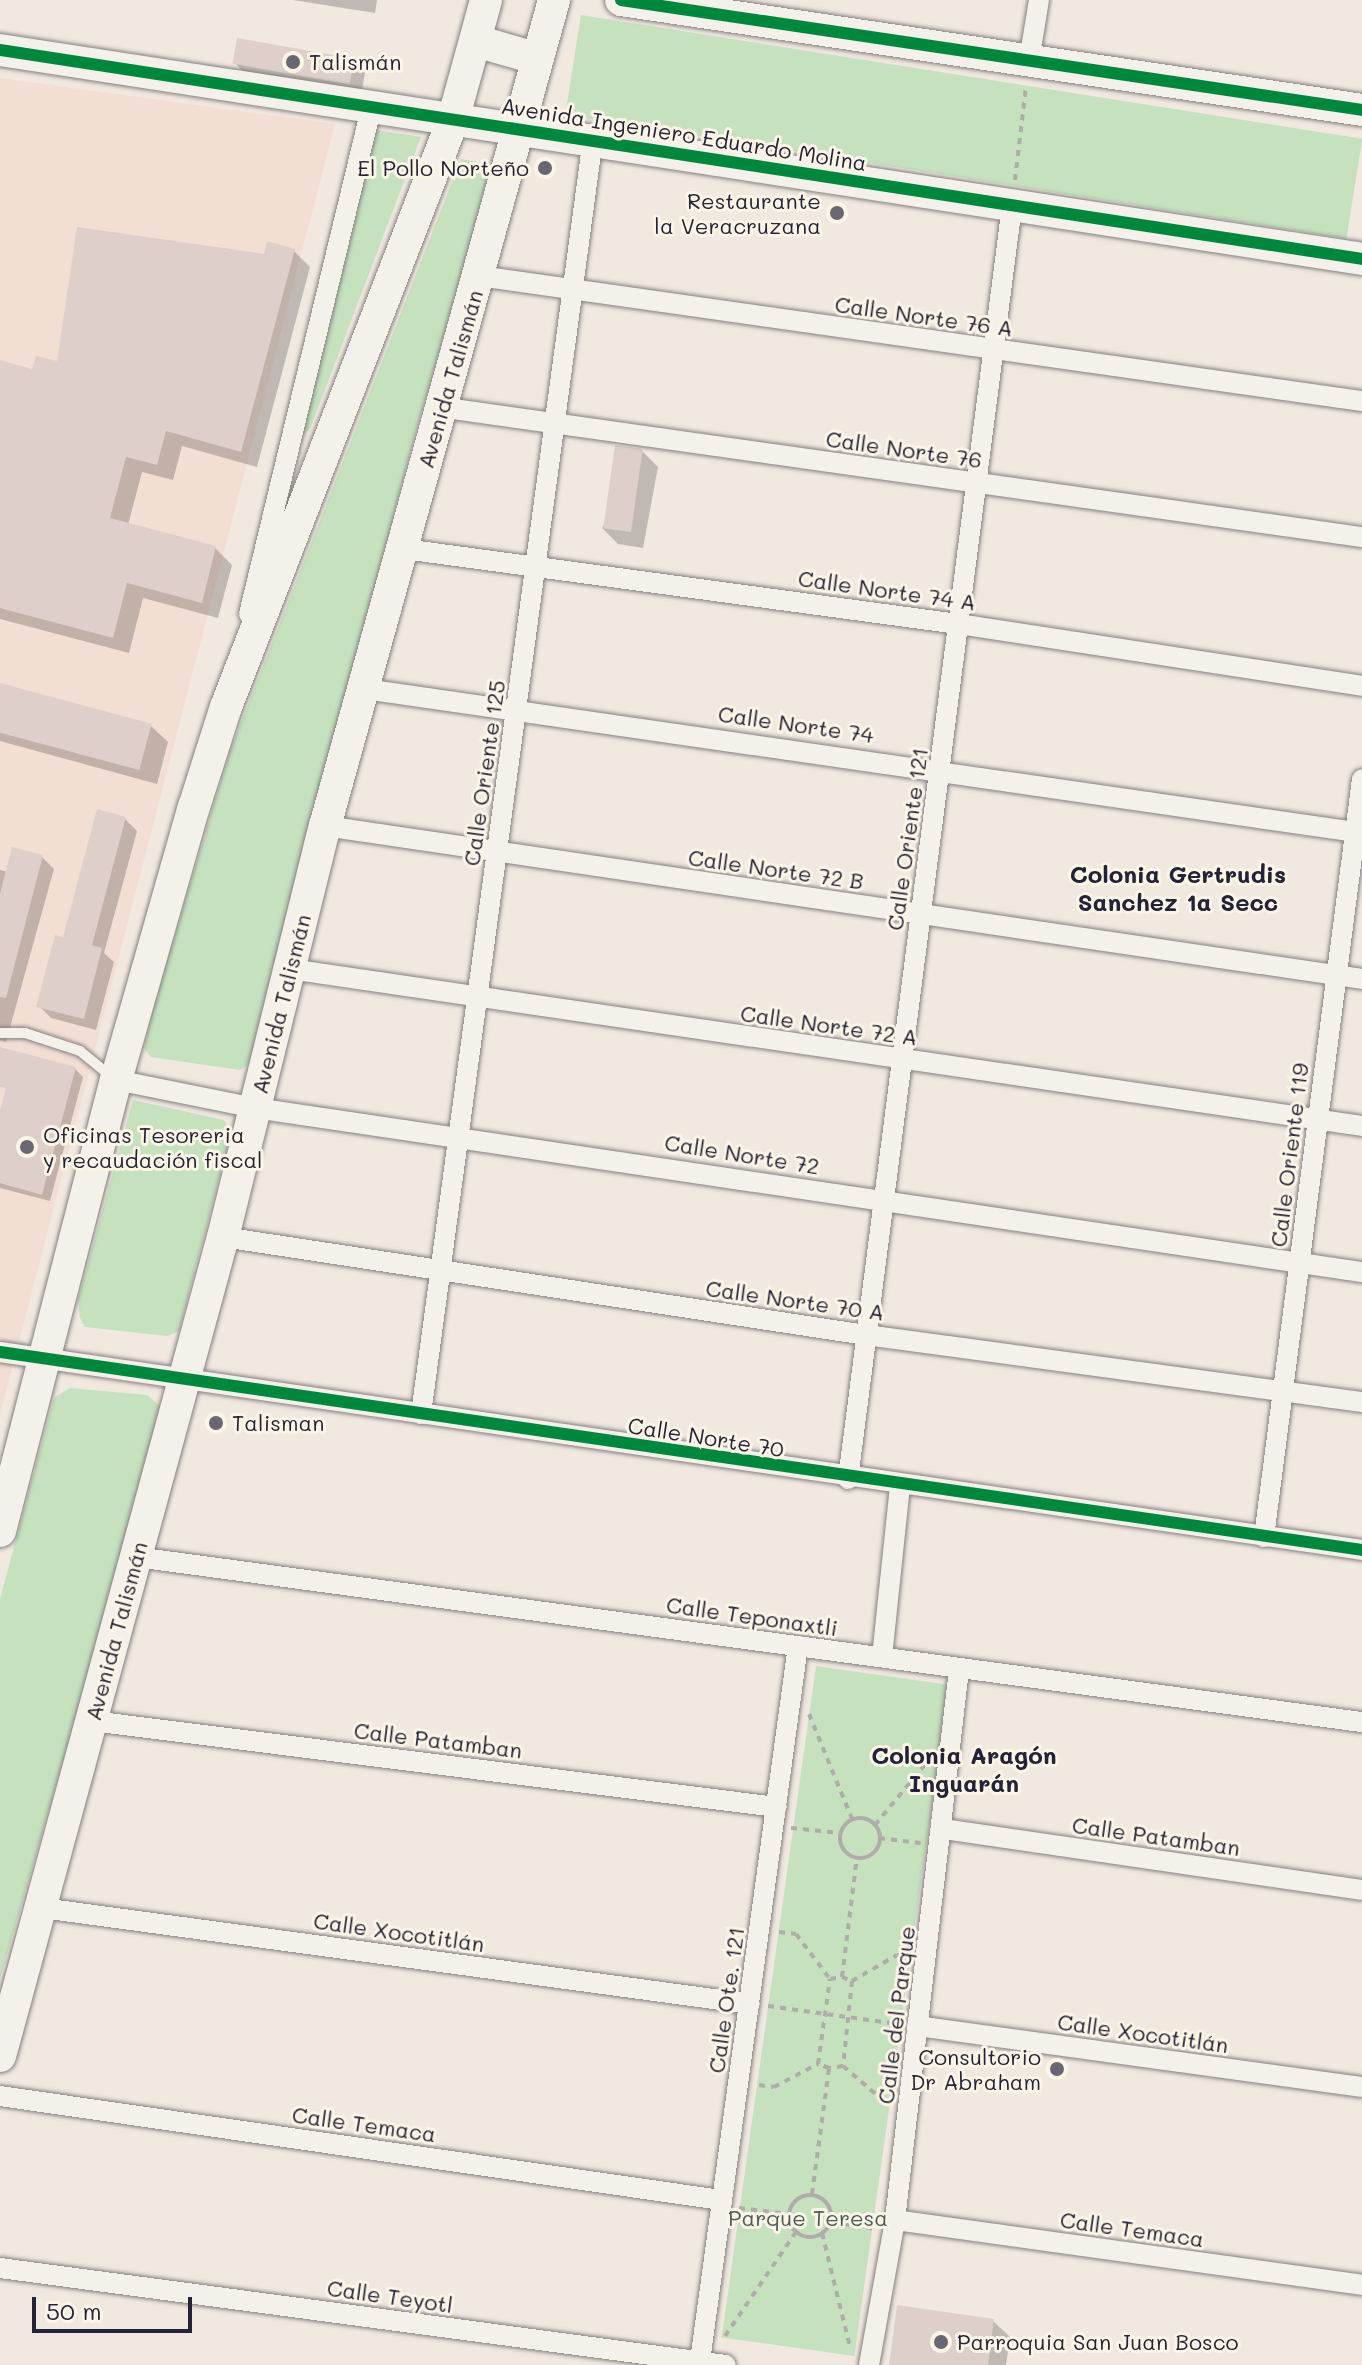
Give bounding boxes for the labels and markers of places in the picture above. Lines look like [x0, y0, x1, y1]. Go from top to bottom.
place label: Talismán [309, 49, 401, 75]
marker: Talismán [284, 53, 302, 71]
place label: El Pollo Norteño [357, 155, 529, 181]
marker: El Pollo Norteño [536, 159, 554, 177]
place label: Restaurante la Veracruzana [654, 187, 821, 238]
marker: Restaurante la Veracruzana [828, 204, 846, 222]
place label: Oficinas Tesoreria y recaudación fiscal [43, 1121, 263, 1172]
marker: Oficinas Tesoreria y recaudación fiscal [18, 1138, 36, 1156]
place label: Talisman [232, 1410, 324, 1436]
marker: Talisman [207, 1414, 225, 1432]
place label: Consultorio Dr Abraham [910, 2043, 1041, 2094]
marker: Consultorio Dr Abraham [1048, 2060, 1066, 2078]
place label: Parroquia San Juan Bosco [957, 2329, 1239, 2355]
marker: Parroquia San Juan Bosco [932, 2333, 950, 2351]

